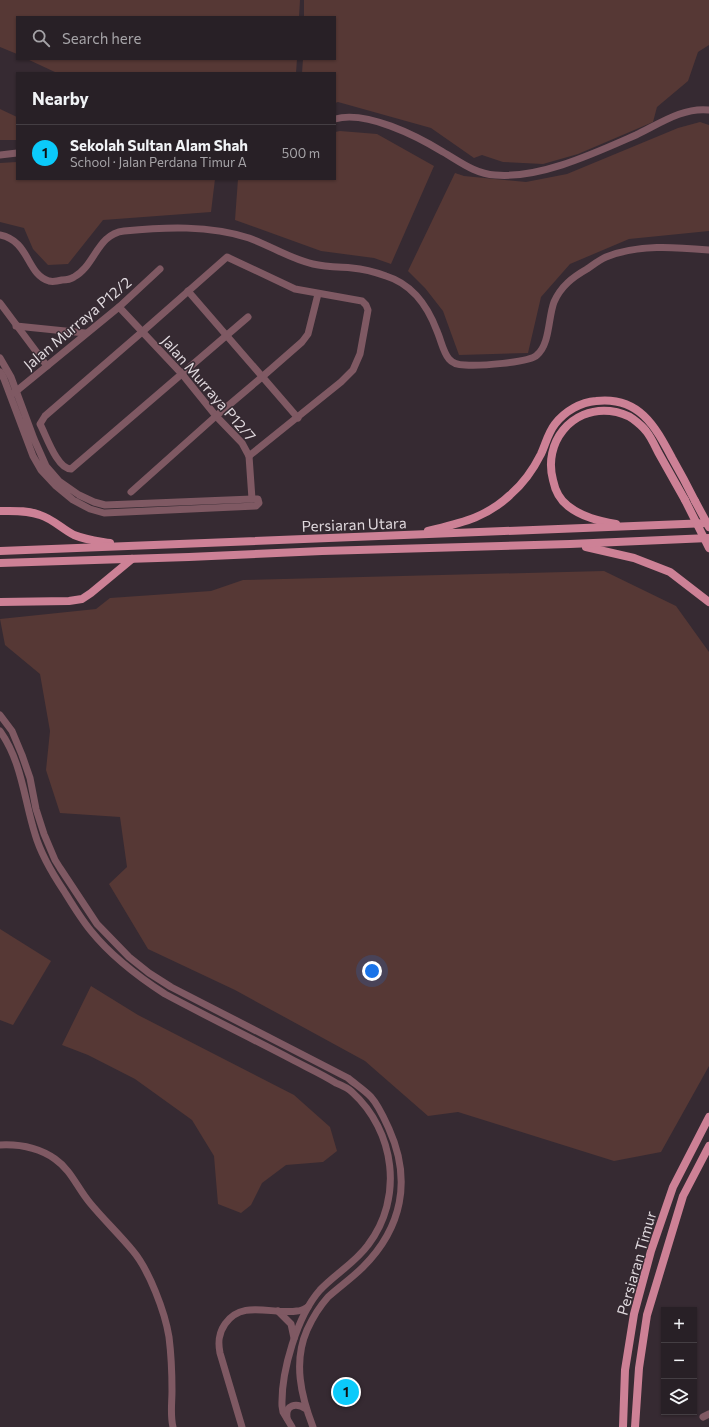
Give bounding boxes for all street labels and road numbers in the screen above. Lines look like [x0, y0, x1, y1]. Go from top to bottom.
street label: Jalan Murraya P12/2 [20, 273, 134, 373]
street label: Jalan Murraya P12/7 [158, 331, 260, 445]
street label: Persiaran Utara [301, 513, 407, 535]
street label: Persiaran Timur [613, 1209, 659, 1317]

